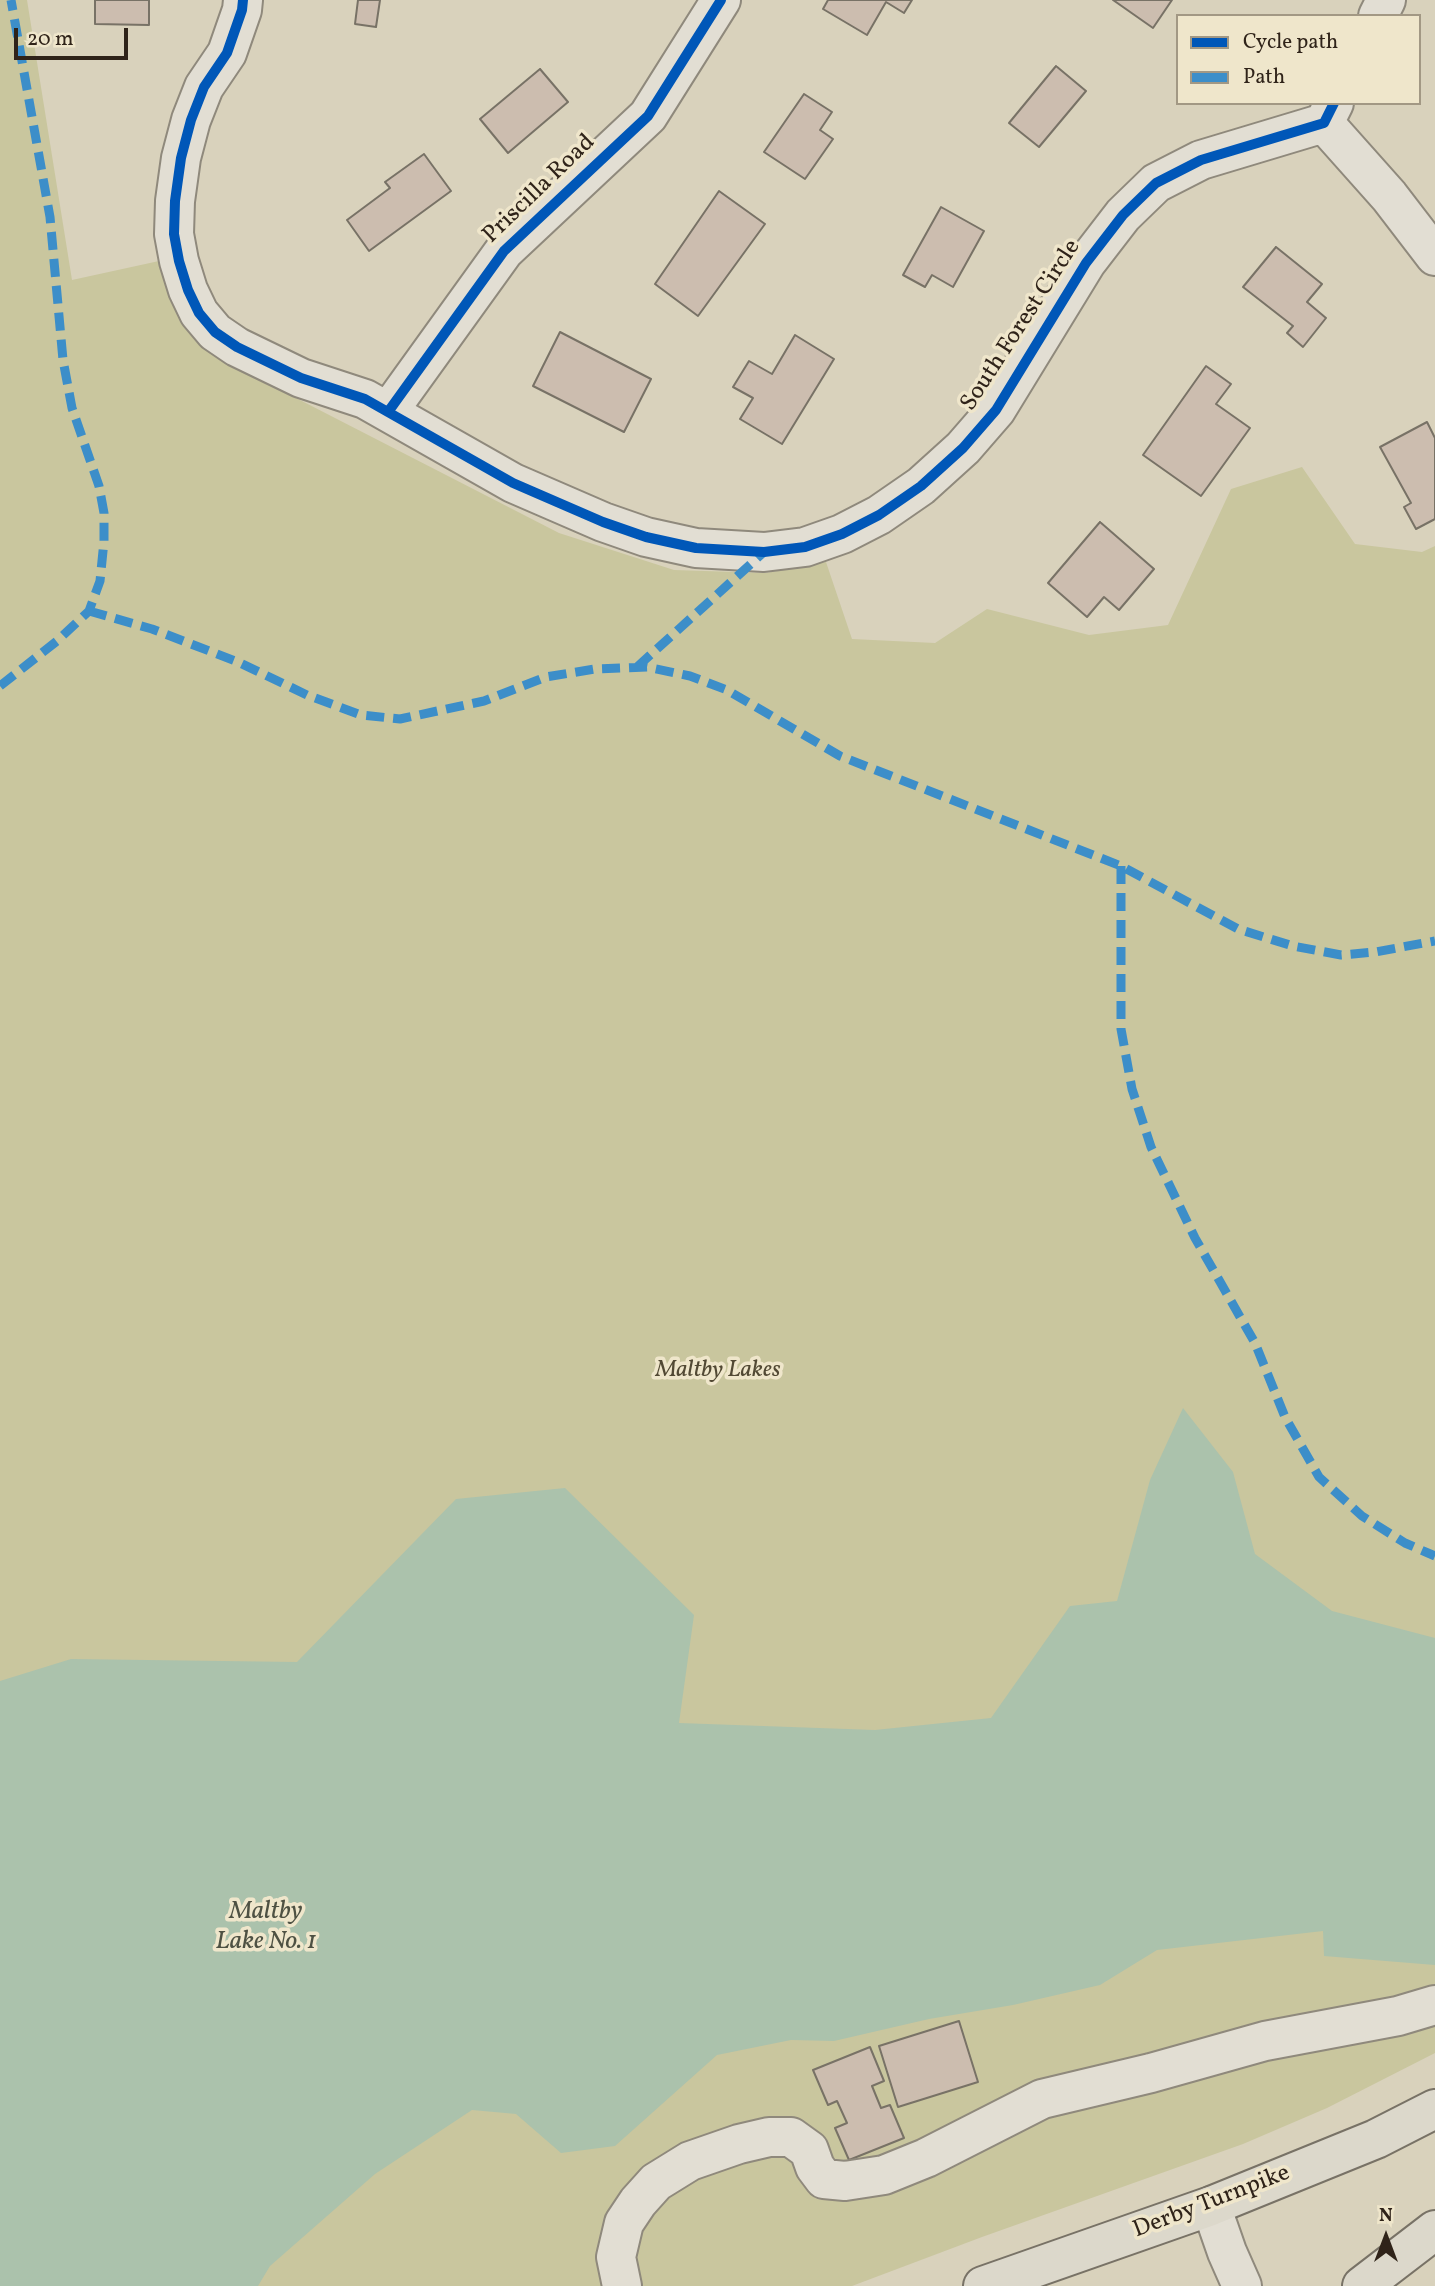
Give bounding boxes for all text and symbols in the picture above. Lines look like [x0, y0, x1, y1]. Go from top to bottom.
scale bar [18, 14, 131, 58]
legend [1176, 14, 1421, 105]
text: 20 m [27, 25, 73, 54]
text: Cycle path [1243, 28, 1338, 57]
text: Path [1243, 63, 1285, 92]
street label: Priscilla Road [478, 129, 602, 251]
street label: South Forest Circle [956, 235, 1088, 417]
park label: Maltby Lakes [655, 1358, 781, 1386]
water label: Maltby Lake No. 1 [216, 1897, 316, 1958]
street label: Derby Turnpike [1130, 2160, 1294, 2246]
north arrow [1351, 2202, 1421, 2272]
text: N [1379, 2203, 1393, 2229]

